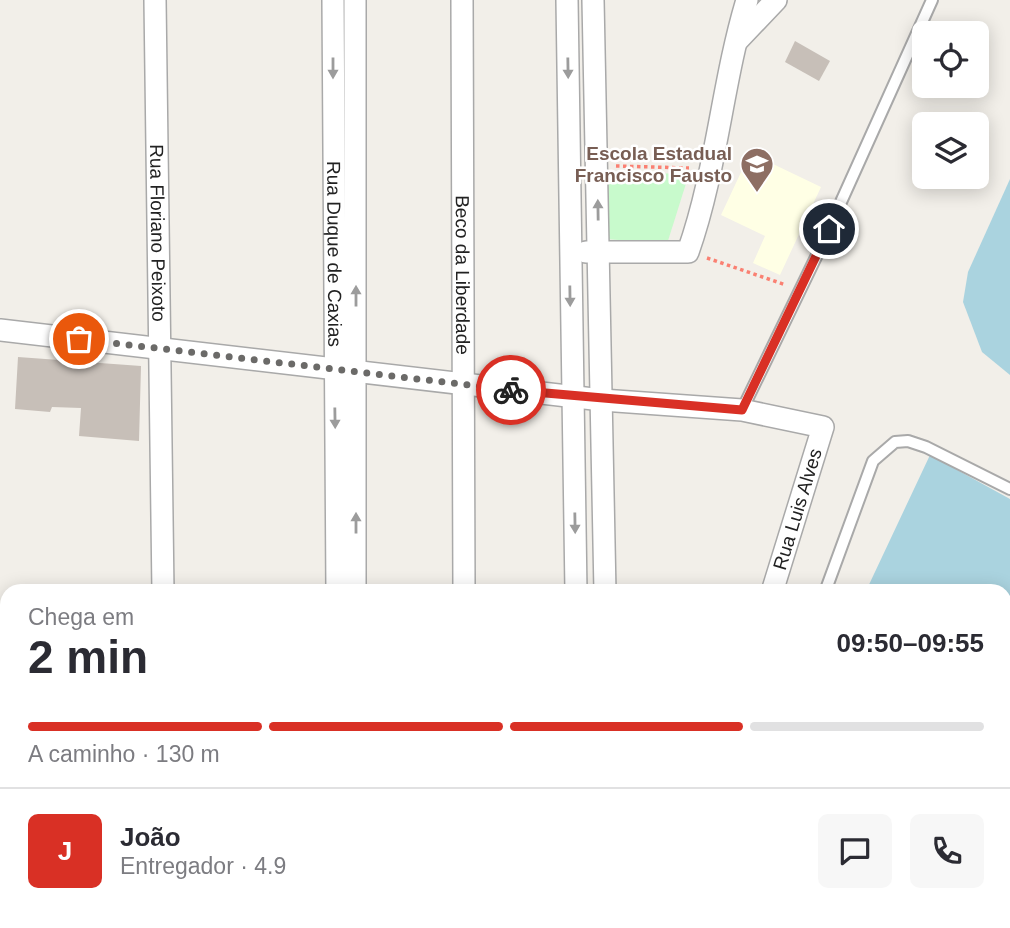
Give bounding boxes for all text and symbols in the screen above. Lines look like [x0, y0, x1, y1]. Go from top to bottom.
map controls [912, 21, 989, 189]
button: locate [912, 21, 989, 98]
one-way arrow [327, 57, 339, 79]
one-way arrow [562, 57, 573, 79]
button: layers [912, 112, 989, 189]
place label: Escola Estadual Francisco Fausto [575, 143, 732, 186]
street label: Rua Floriano Peixoto [146, 144, 169, 322]
school or university icon: Escola Estadual Francisco Fausto [738, 145, 776, 194]
street label: Rua Duque de Caxias [323, 161, 345, 347]
street label: Beco da Liberdade [452, 195, 473, 355]
one-way arrow [592, 198, 604, 220]
pin [799, 199, 859, 259]
icon: home [810, 210, 848, 248]
one-way arrow [350, 285, 362, 307]
one-way arrow [565, 285, 576, 307]
pin [49, 309, 109, 369]
icon: bag [60, 320, 98, 358]
courier [476, 355, 546, 425]
icon: bike [492, 371, 530, 409]
one-way arrow [329, 407, 341, 429]
street label: Rua Luis Alves [769, 446, 826, 572]
one-way arrow [350, 512, 362, 534]
one-way arrow [569, 512, 581, 534]
text: Chega em [28, 604, 134, 630]
text: 09:50–09:55 [837, 628, 984, 658]
text: 2 min [28, 631, 148, 683]
text: A caminho · 130 m [28, 741, 220, 767]
button: chat [818, 814, 892, 888]
button: phone [910, 814, 984, 888]
text: João [120, 822, 181, 852]
text: J [58, 836, 72, 866]
text: Entregador · 4.9 [120, 853, 286, 879]

